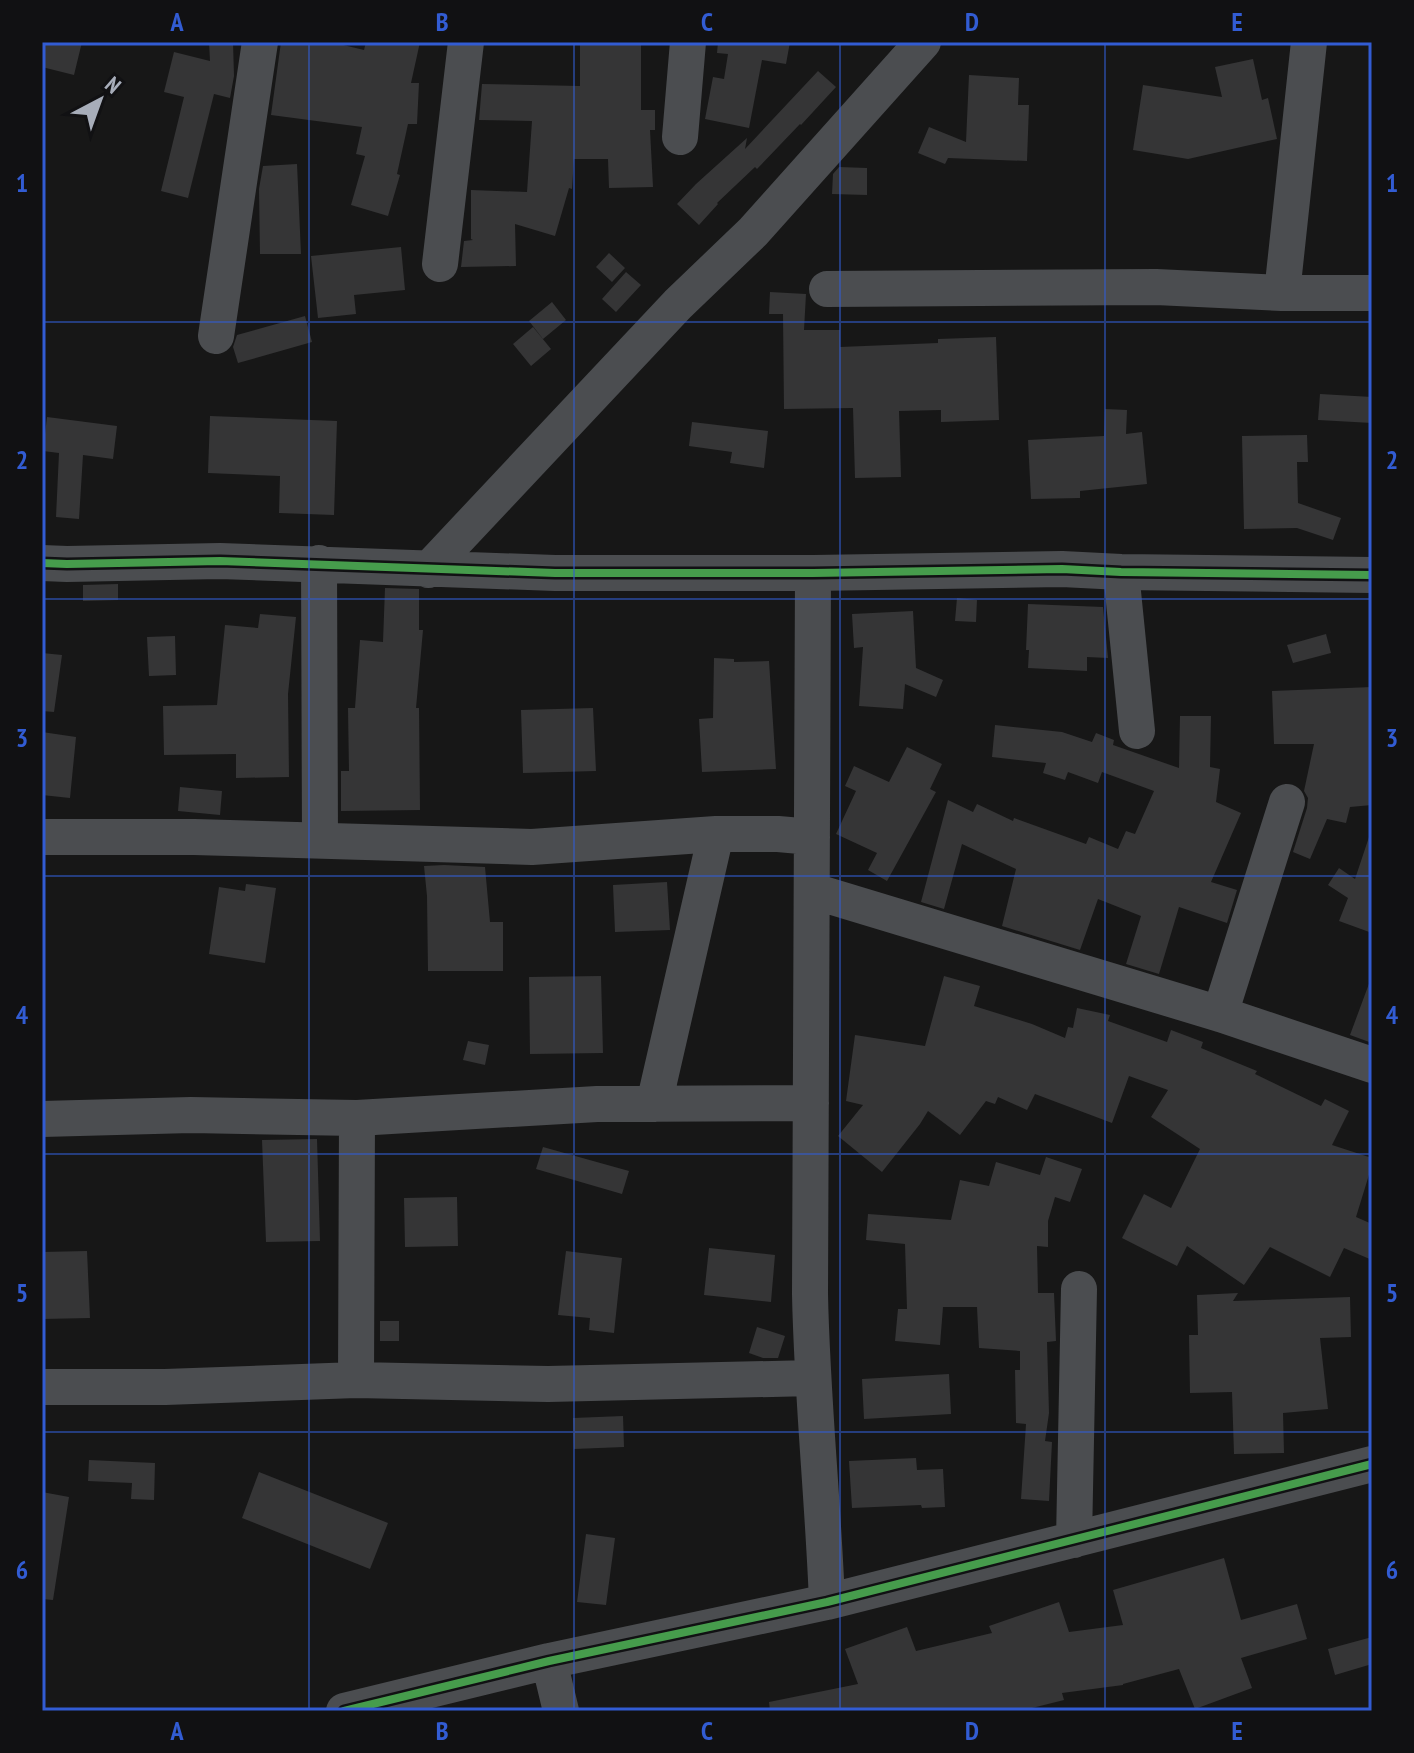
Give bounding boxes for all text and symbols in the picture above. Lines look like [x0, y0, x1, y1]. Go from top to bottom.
text: A [169, 5, 184, 38]
text: B [436, 5, 449, 38]
text: C [701, 5, 713, 38]
text: D [965, 5, 979, 38]
text: E [1231, 5, 1243, 38]
north arrow [60, 60, 140, 140]
text: N [99, 70, 127, 99]
text: 1 [16, 166, 28, 199]
text: 1 [1386, 166, 1398, 199]
text: 2 [16, 443, 28, 476]
text: 2 [1386, 443, 1398, 476]
text: 3 [16, 721, 28, 754]
text: 3 [1386, 721, 1398, 754]
text: 4 [16, 998, 29, 1031]
text: 4 [1386, 998, 1399, 1031]
text: 5 [16, 1276, 28, 1309]
text: 5 [1386, 1276, 1398, 1309]
text: 6 [16, 1553, 28, 1586]
text: 6 [1386, 1553, 1398, 1586]
text: A [169, 1714, 184, 1747]
text: B [436, 1714, 449, 1747]
text: C [701, 1714, 713, 1747]
text: D [965, 1714, 979, 1747]
text: E [1231, 1714, 1243, 1747]

